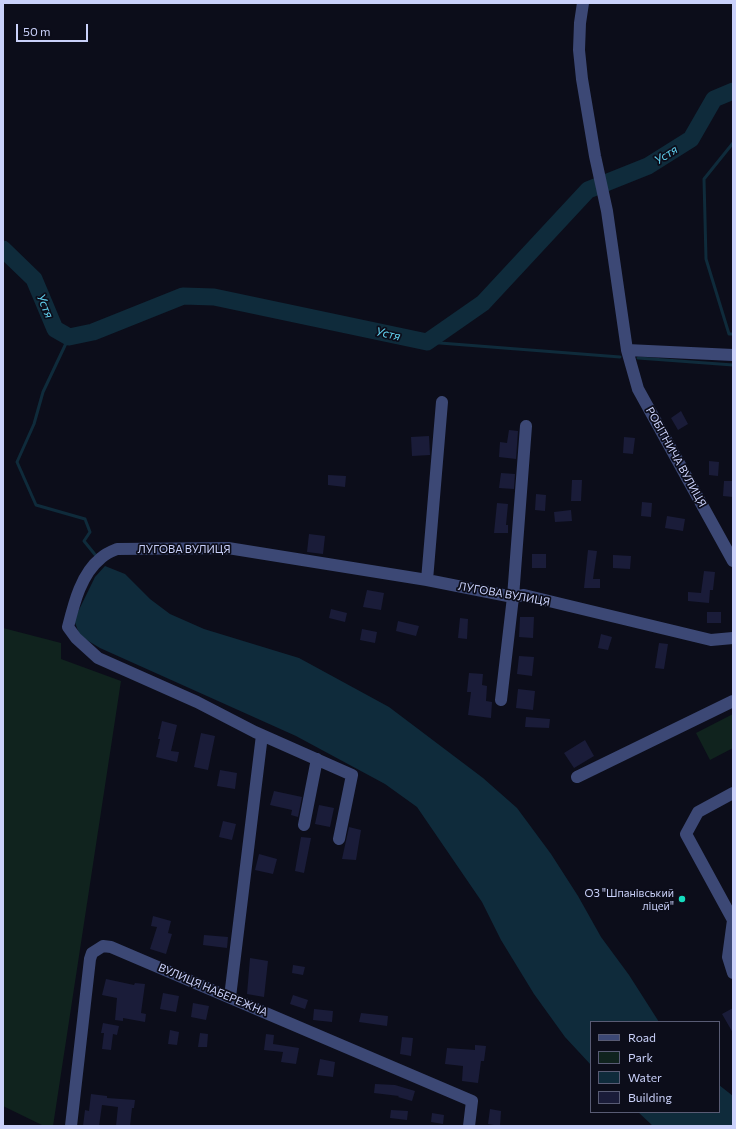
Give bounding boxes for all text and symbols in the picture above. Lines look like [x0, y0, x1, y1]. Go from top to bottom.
scale bar [18, 16, 90, 42]
text: 50 m [23, 24, 51, 38]
water label: Устя [652, 142, 680, 168]
water label: Устя [33, 292, 57, 320]
water label: Устя [374, 324, 402, 344]
street label: РОБІТНИЧА ВУЛИЦЯ [643, 405, 709, 509]
street label: ЛУГОВА ВУЛИЦЯ [137, 542, 231, 556]
street label: ЛУГОВА ВУЛИЦЯ [457, 579, 551, 609]
place label: ОЗ "Шпанівський ліцей" [585, 886, 674, 912]
marker: ОЗ "Шпанівський ліцей" [677, 894, 687, 904]
street label: ВУЛИЦЯ НАБЕРЕЖНА [156, 961, 270, 1019]
legend [590, 1021, 720, 1113]
text: Road [628, 1030, 656, 1044]
text: Park [628, 1050, 653, 1064]
text: Water [628, 1070, 662, 1084]
text: Building [628, 1090, 672, 1104]

